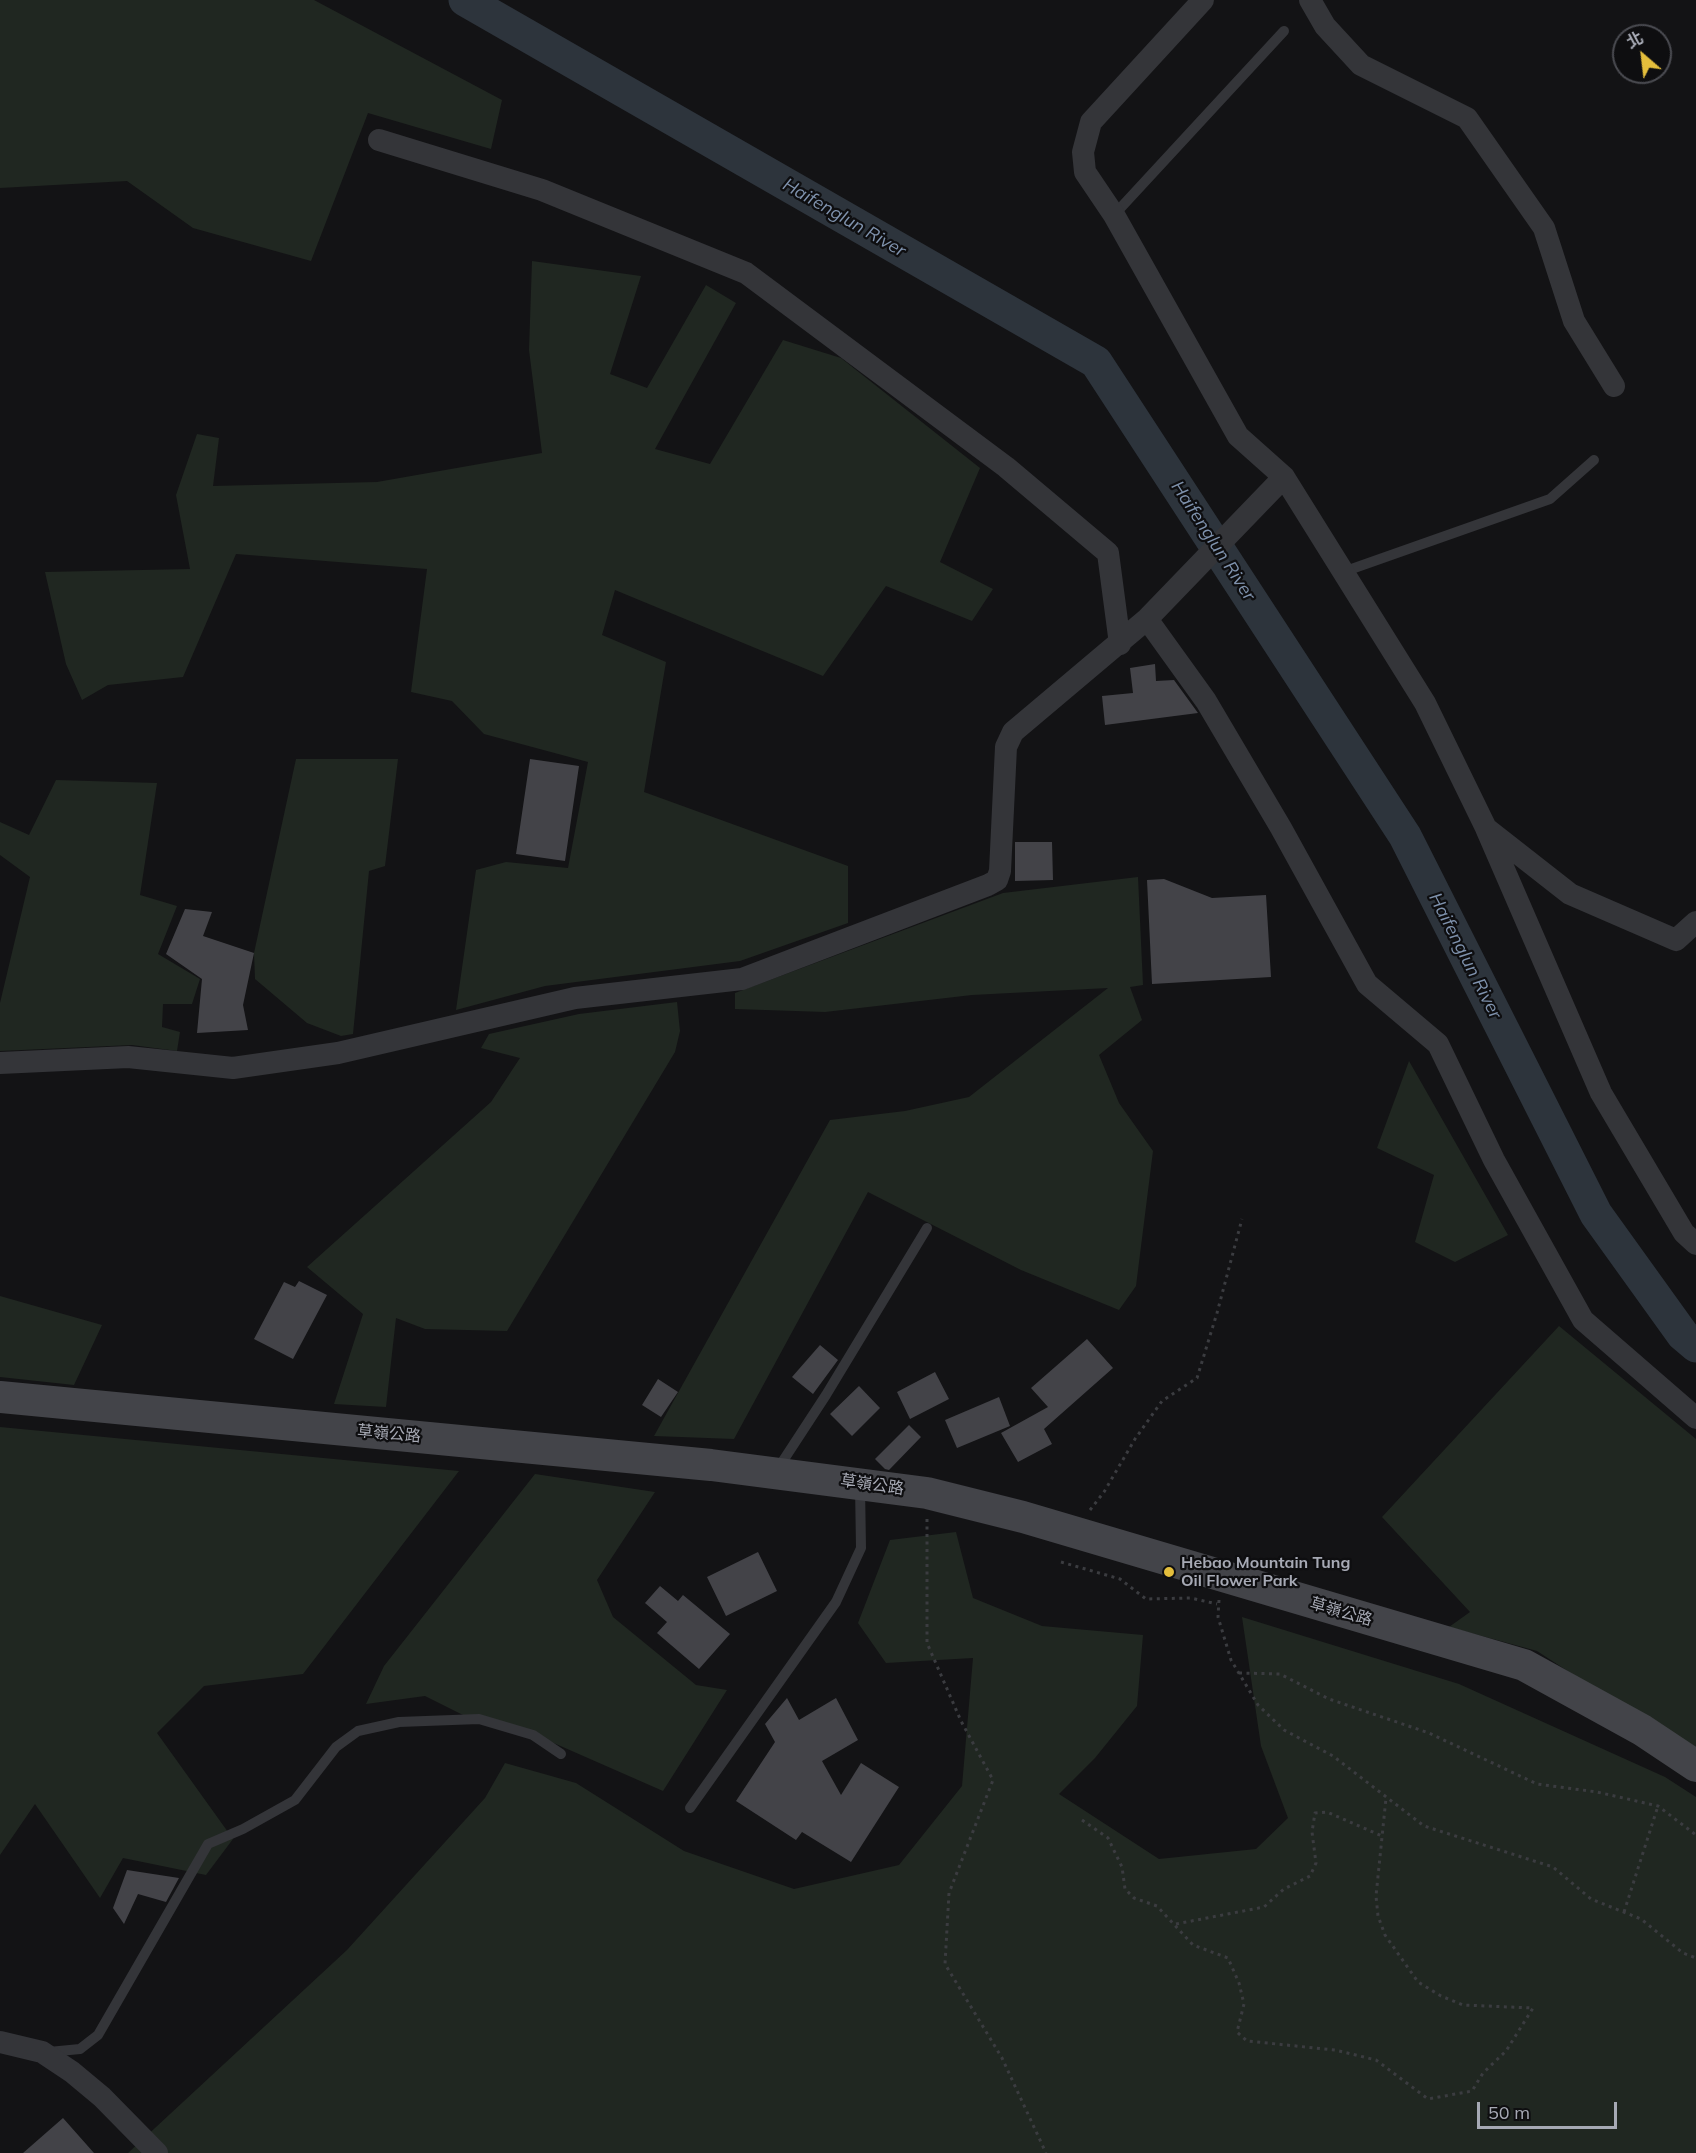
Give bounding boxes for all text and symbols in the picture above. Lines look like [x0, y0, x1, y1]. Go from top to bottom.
north arrow [1612, 24, 1672, 84]
text: 北 [1623, 27, 1646, 52]
water label: Haifenglun River [779, 174, 909, 262]
water label: Haifenglun River [1166, 477, 1260, 605]
water label: Haifenglun River [1424, 889, 1506, 1023]
street label: 草嶺公路 [356, 1422, 422, 1446]
street label: 草嶺公路 [839, 1471, 905, 1499]
place label: Hebao Mountain Tung Oil Flower Park [1181, 1553, 1350, 1591]
marker: Hebao Mountain Tung Oil Flower Park [1162, 1565, 1176, 1579]
street label: 草嶺公路 [1308, 1594, 1374, 1630]
scale bar [1480, 2090, 1620, 2128]
text: 50 m [1488, 2101, 1530, 2124]

